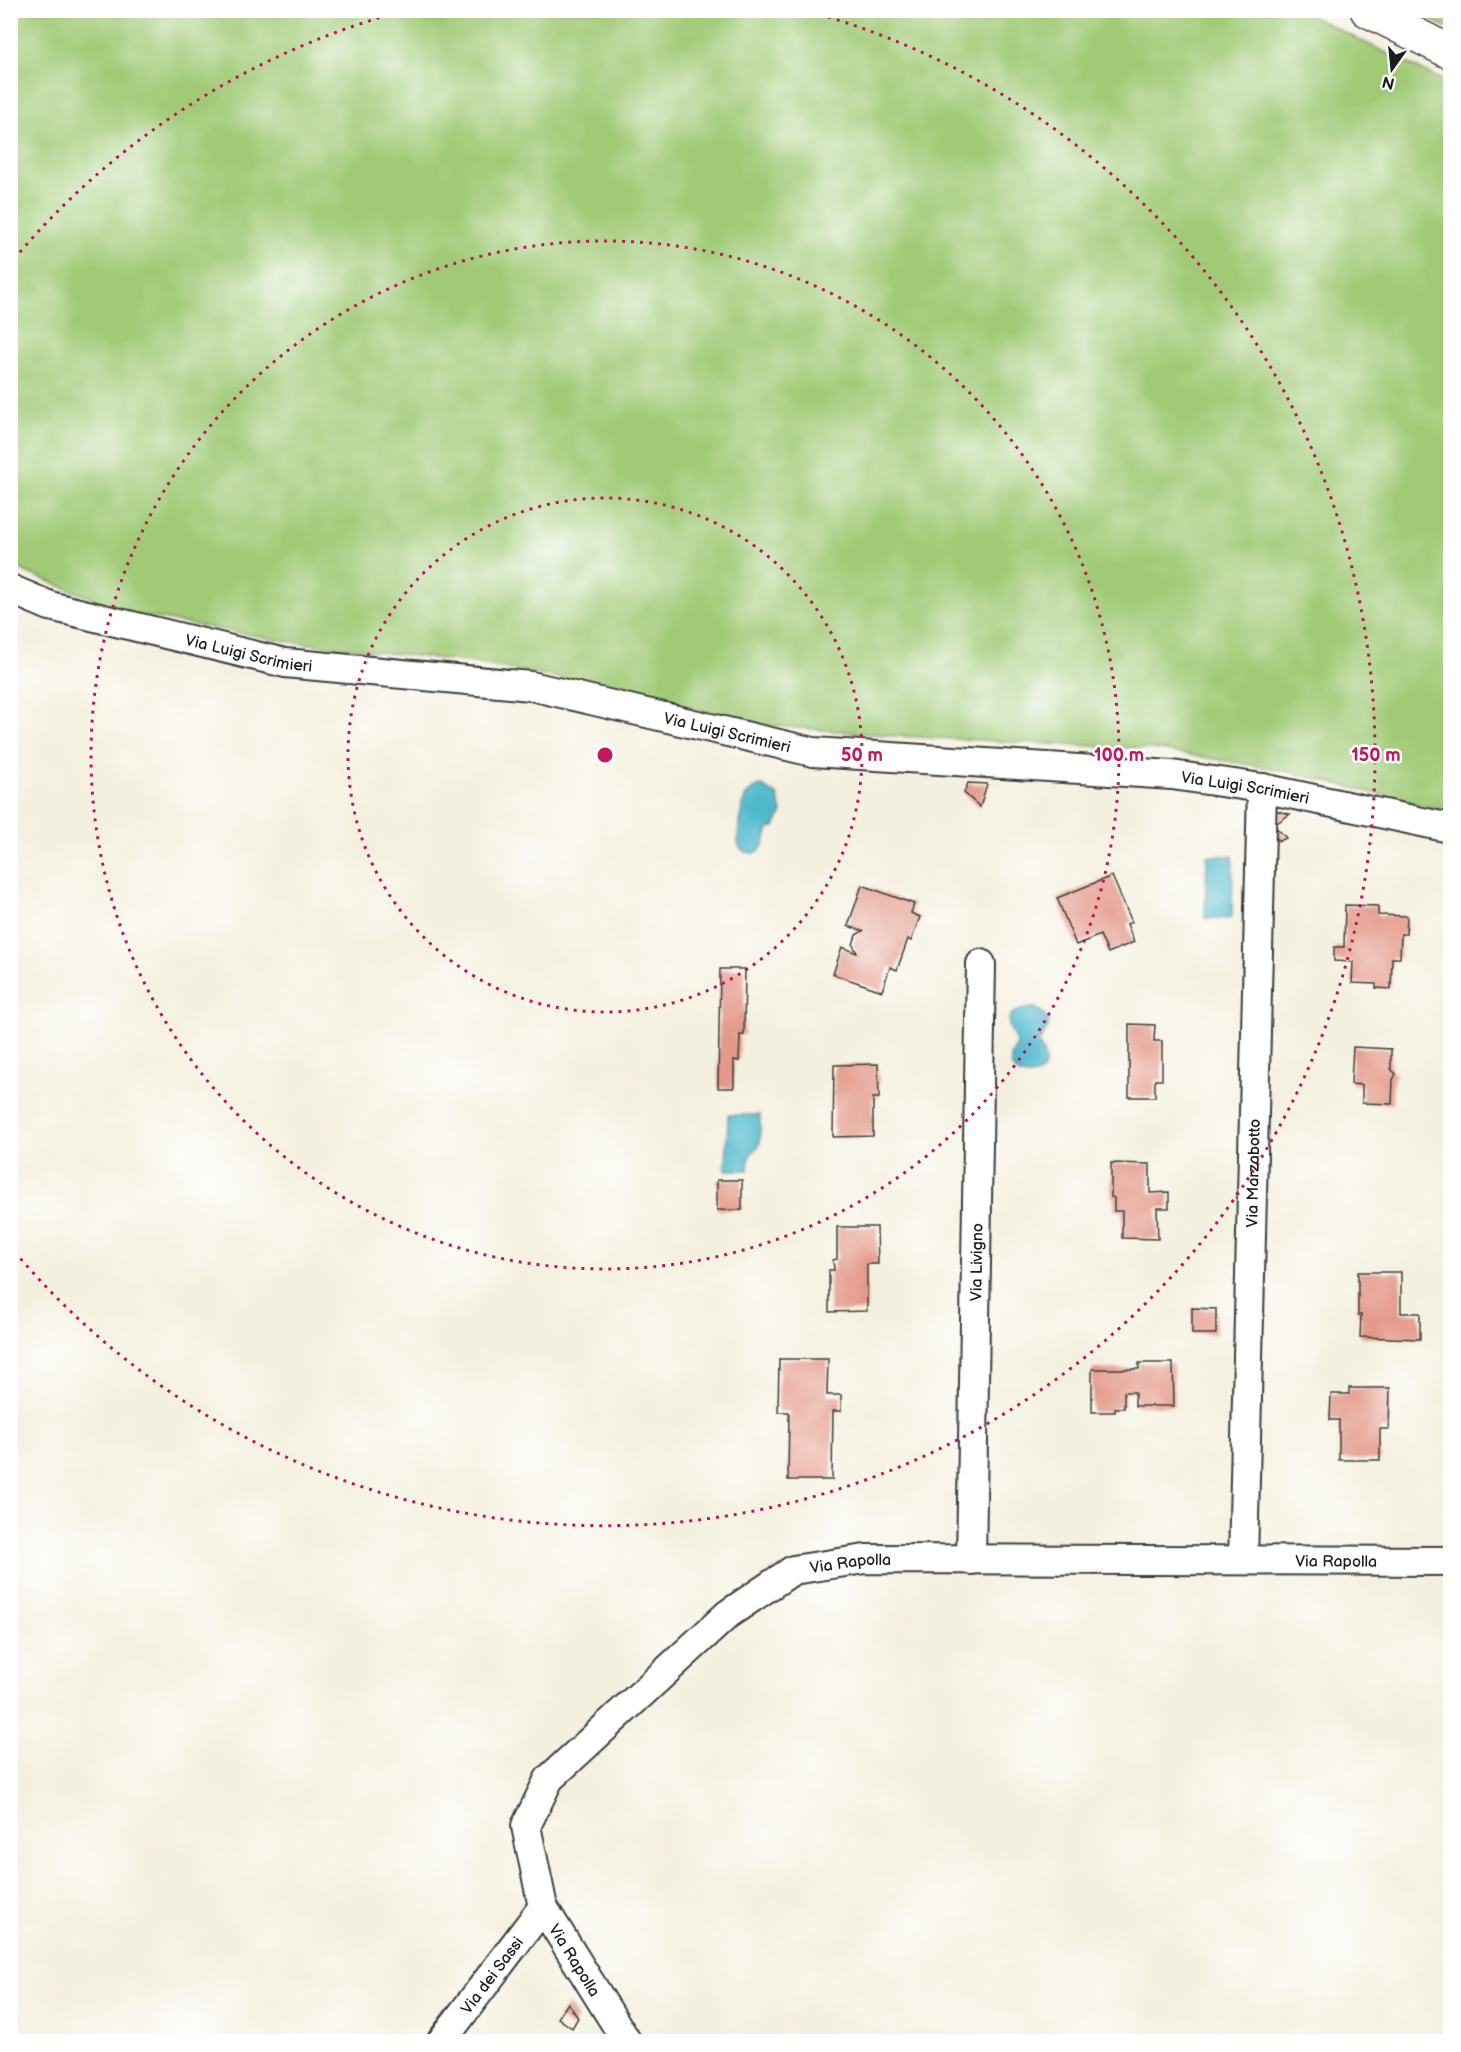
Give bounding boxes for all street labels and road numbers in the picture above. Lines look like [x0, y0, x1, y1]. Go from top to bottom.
street label: Via Luigi Scrimieri [183, 631, 313, 677]
street label: Via Luigi Scrimieri [662, 709, 792, 757]
street label: Via Luigi Scrimieri [1180, 768, 1311, 809]
street label: Via Marzabotto [1243, 1118, 1265, 1228]
street label: Via Livigno [967, 1223, 988, 1301]
street label: Via Rapolla [809, 1551, 891, 1578]
street label: Via Rapolla [1295, 1552, 1377, 1572]
street label: Via Rapolla [544, 1921, 603, 2001]
street label: Via dei Sassi [458, 1934, 528, 2018]

